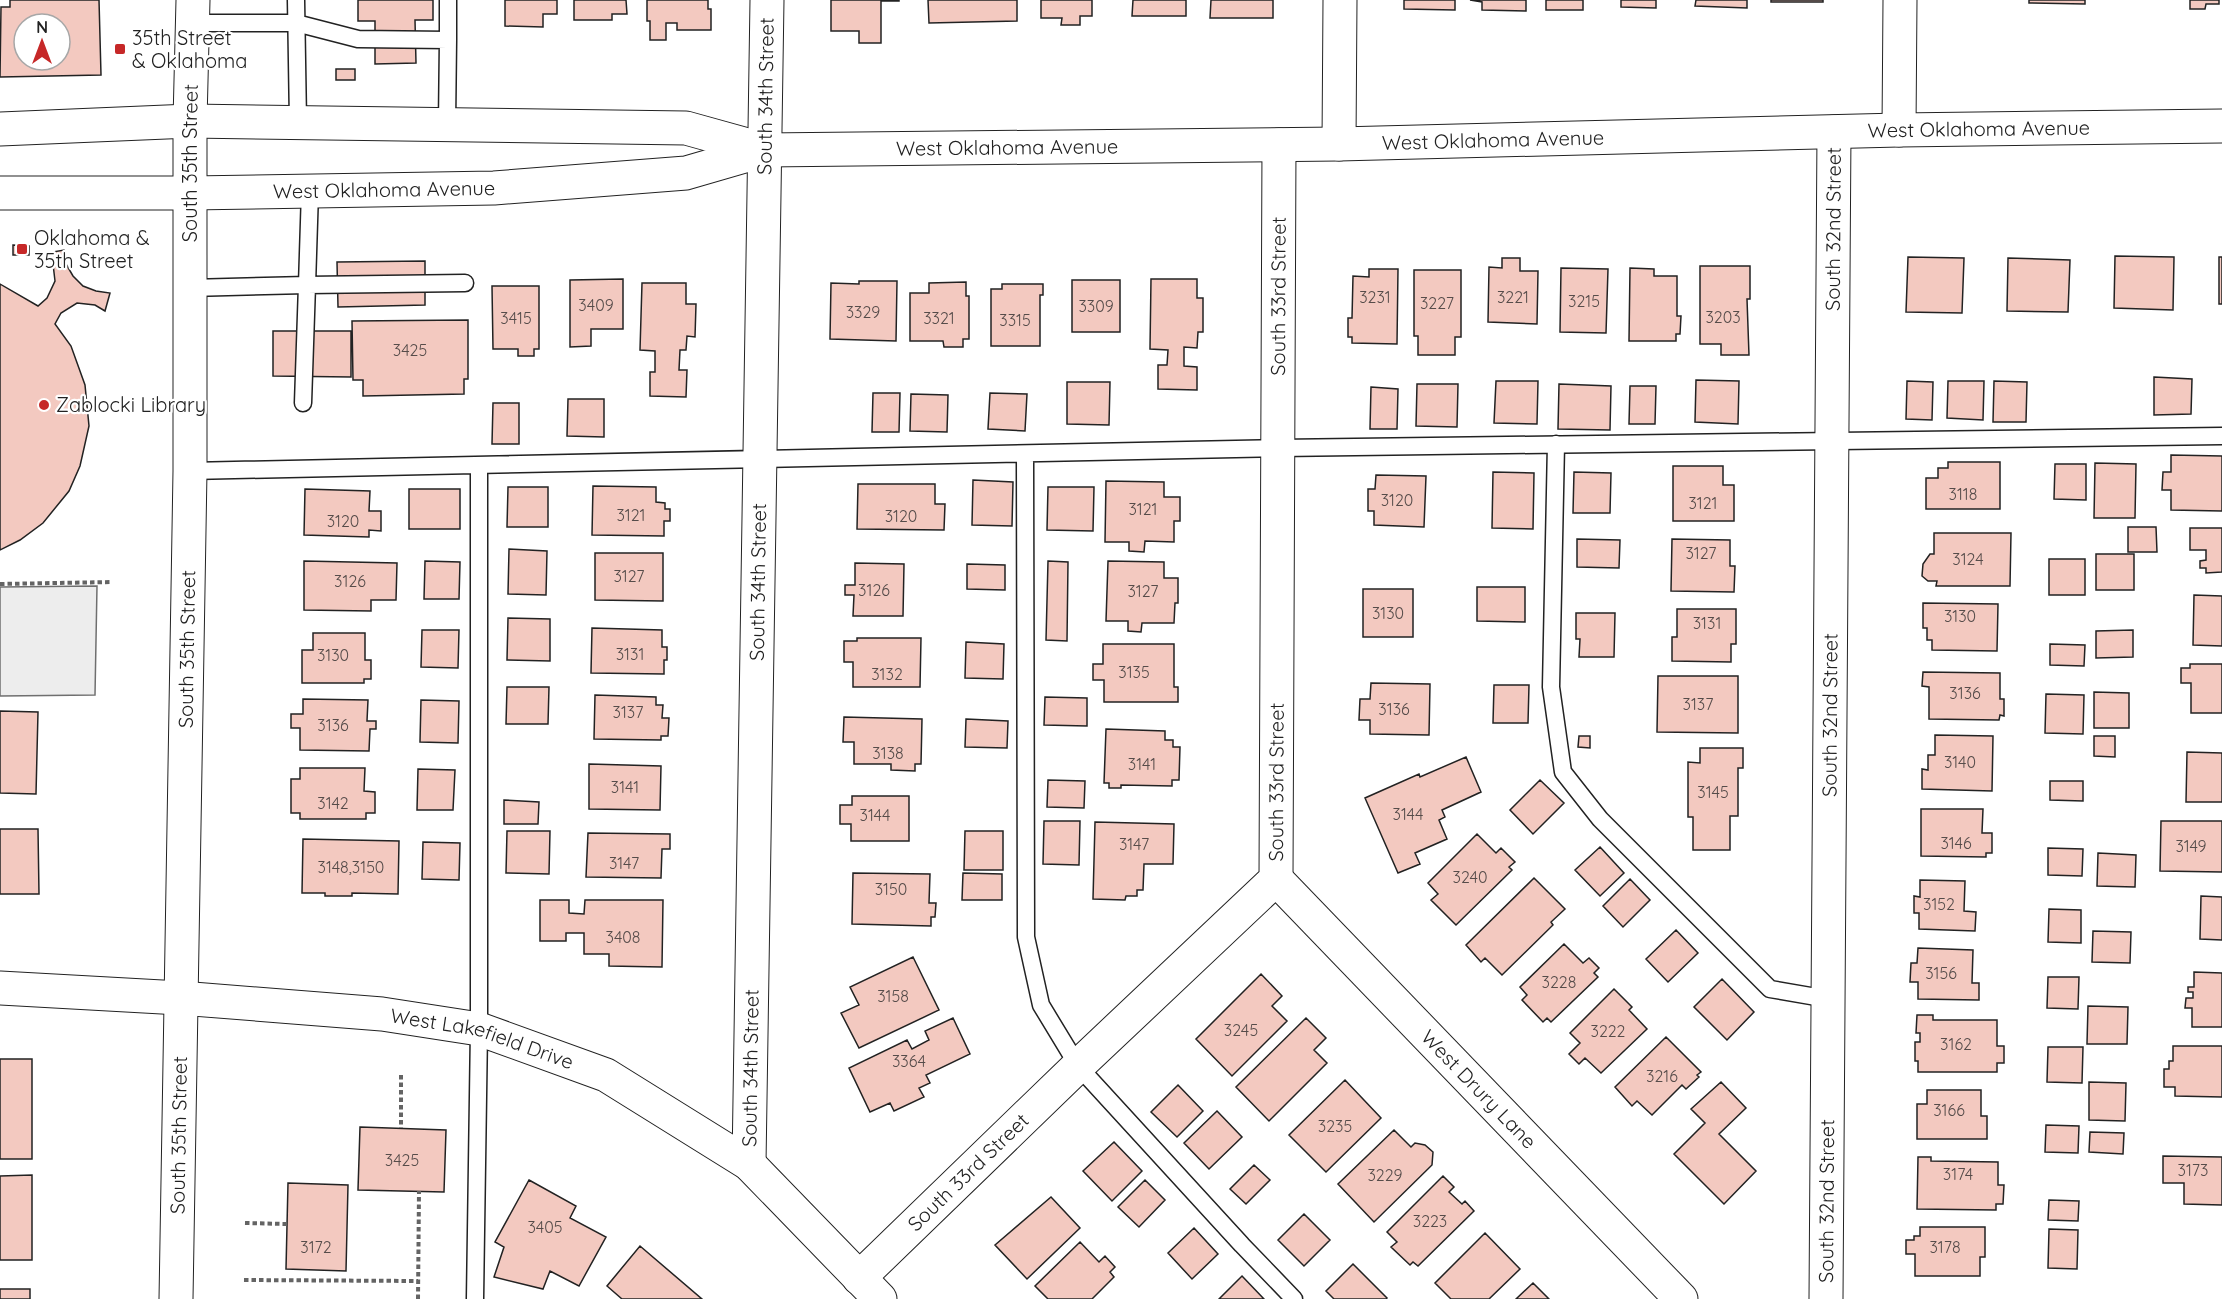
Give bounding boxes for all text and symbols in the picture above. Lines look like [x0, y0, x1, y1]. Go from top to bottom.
north arrow [12, 12, 72, 72]
text: N [36, 17, 48, 37]
street label: South 34th Street [751, 17, 779, 175]
place label: 35th Street & Oklahoma [132, 25, 247, 73]
marker: 35th Street & Oklahoma [113, 42, 127, 56]
street label: South 35th Street [177, 84, 203, 242]
street label: West Oklahoma Avenue [1867, 115, 2090, 143]
street label: West Oklahoma Avenue [1382, 124, 1604, 155]
street label: West Oklahoma Avenue [896, 133, 1118, 161]
street label: South 32nd Street [1820, 147, 1846, 311]
street label: West Oklahoma Avenue [273, 175, 495, 204]
street label: South 33rd Street [1265, 216, 1291, 376]
place label: Oklahoma & 35th Street [34, 225, 150, 273]
marker: Oklahoma & 35th Street [15, 242, 29, 256]
house number: 3231 [1359, 287, 1391, 307]
house number: 3221 [1497, 287, 1529, 307]
house number: 3215 [1568, 291, 1600, 311]
house number: 3227 [1420, 293, 1454, 313]
house number: 3409 [578, 295, 614, 315]
house number: 3309 [1078, 296, 1114, 316]
house number: 3329 [846, 302, 880, 322]
house number: 3203 [1705, 307, 1741, 327]
house number: 3415 [500, 308, 532, 328]
house number: 3321 [923, 308, 955, 328]
house number: 3315 [999, 310, 1031, 330]
house number: 3425 [393, 340, 427, 360]
place label: Zablocki Library [56, 392, 206, 417]
marker: Zablocki Library [37, 398, 51, 412]
house number: 3118 [1949, 484, 1977, 504]
house number: 3120 [1381, 490, 1413, 510]
house number: 3121 [1688, 493, 1718, 513]
house number: 3121 [1128, 499, 1158, 519]
street label: South 34th Street [744, 503, 771, 661]
house number: 3121 [616, 505, 646, 525]
house number: 3120 [885, 506, 917, 526]
house number: 3120 [327, 511, 359, 531]
house number: 3127 [1685, 543, 1717, 563]
house number: 3124 [1952, 549, 1984, 569]
house number: 3127 [613, 566, 645, 586]
street label: South 35th Street [173, 570, 200, 728]
house number: 3126 [334, 571, 366, 591]
house number: 3126 [858, 580, 890, 600]
house number: 3127 [1127, 581, 1159, 601]
house number: 3130 [1372, 603, 1404, 623]
house number: 3130 [1944, 606, 1976, 626]
house number: 3131 [1693, 613, 1721, 633]
street label: South 32nd Street [1816, 633, 1843, 797]
house number: 3131 [616, 644, 644, 664]
house number: 3130 [317, 645, 349, 665]
house number: 3135 [1118, 662, 1150, 682]
house number: 3132 [871, 664, 903, 684]
house number: 3136 [1949, 683, 1981, 703]
house number: 3137 [1683, 694, 1713, 714]
house number: 3136 [1378, 699, 1410, 719]
house number: 3137 [613, 702, 643, 722]
street label: South 33rd Street [1263, 702, 1289, 862]
house number: 3136 [317, 715, 349, 735]
house number: 3138 [872, 743, 904, 763]
house number: 3140 [1944, 752, 1976, 772]
house number: 3141 [1128, 754, 1156, 774]
house number: 3141 [611, 777, 639, 797]
house number: 3145 [1697, 782, 1729, 802]
house number: 3142 [317, 793, 349, 813]
house number: 3144 [1393, 804, 1423, 824]
house number: 3144 [860, 805, 890, 825]
house number: 3146 [1940, 833, 1972, 853]
house number: 3147 [1119, 834, 1149, 854]
house number: 3149 [2175, 836, 2207, 856]
house number: 3147 [609, 853, 639, 873]
house number: 3148,3150 [318, 857, 384, 877]
house number: 3240 [1453, 867, 1487, 887]
house number: 3150 [875, 879, 907, 899]
house number: 3152 [1923, 894, 1955, 914]
house number: 3408 [606, 927, 640, 947]
house number: 3156 [1925, 963, 1957, 983]
house number: 3228 [1542, 972, 1576, 992]
house number: 3158 [877, 986, 909, 1006]
street label: South 34th Street [736, 989, 764, 1147]
street label: West Lakefield Drive [389, 1002, 577, 1074]
house number: 3245 [1224, 1020, 1258, 1040]
house number: 3222 [1591, 1021, 1626, 1041]
street label: West Drury Lane [1416, 1024, 1542, 1154]
house number: 3162 [1940, 1034, 1972, 1054]
house number: 3364 [892, 1051, 926, 1071]
street label: South 35th Street [164, 1056, 192, 1214]
house number: 3216 [1646, 1066, 1678, 1086]
house number: 3166 [1933, 1100, 1965, 1120]
street label: South 33rd Street [902, 1108, 1034, 1236]
house number: 3235 [1318, 1116, 1352, 1136]
street label: South 32nd Street [1813, 1119, 1839, 1283]
house number: 3425 [385, 1150, 419, 1170]
house number: 3173 [2178, 1160, 2208, 1180]
house number: 3174 [1943, 1164, 1973, 1184]
house number: 3229 [1367, 1165, 1403, 1185]
house number: 3223 [1413, 1211, 1447, 1231]
house number: 3405 [527, 1217, 563, 1237]
house number: 3172 [300, 1237, 332, 1257]
house number: 3178 [1929, 1237, 1961, 1257]

